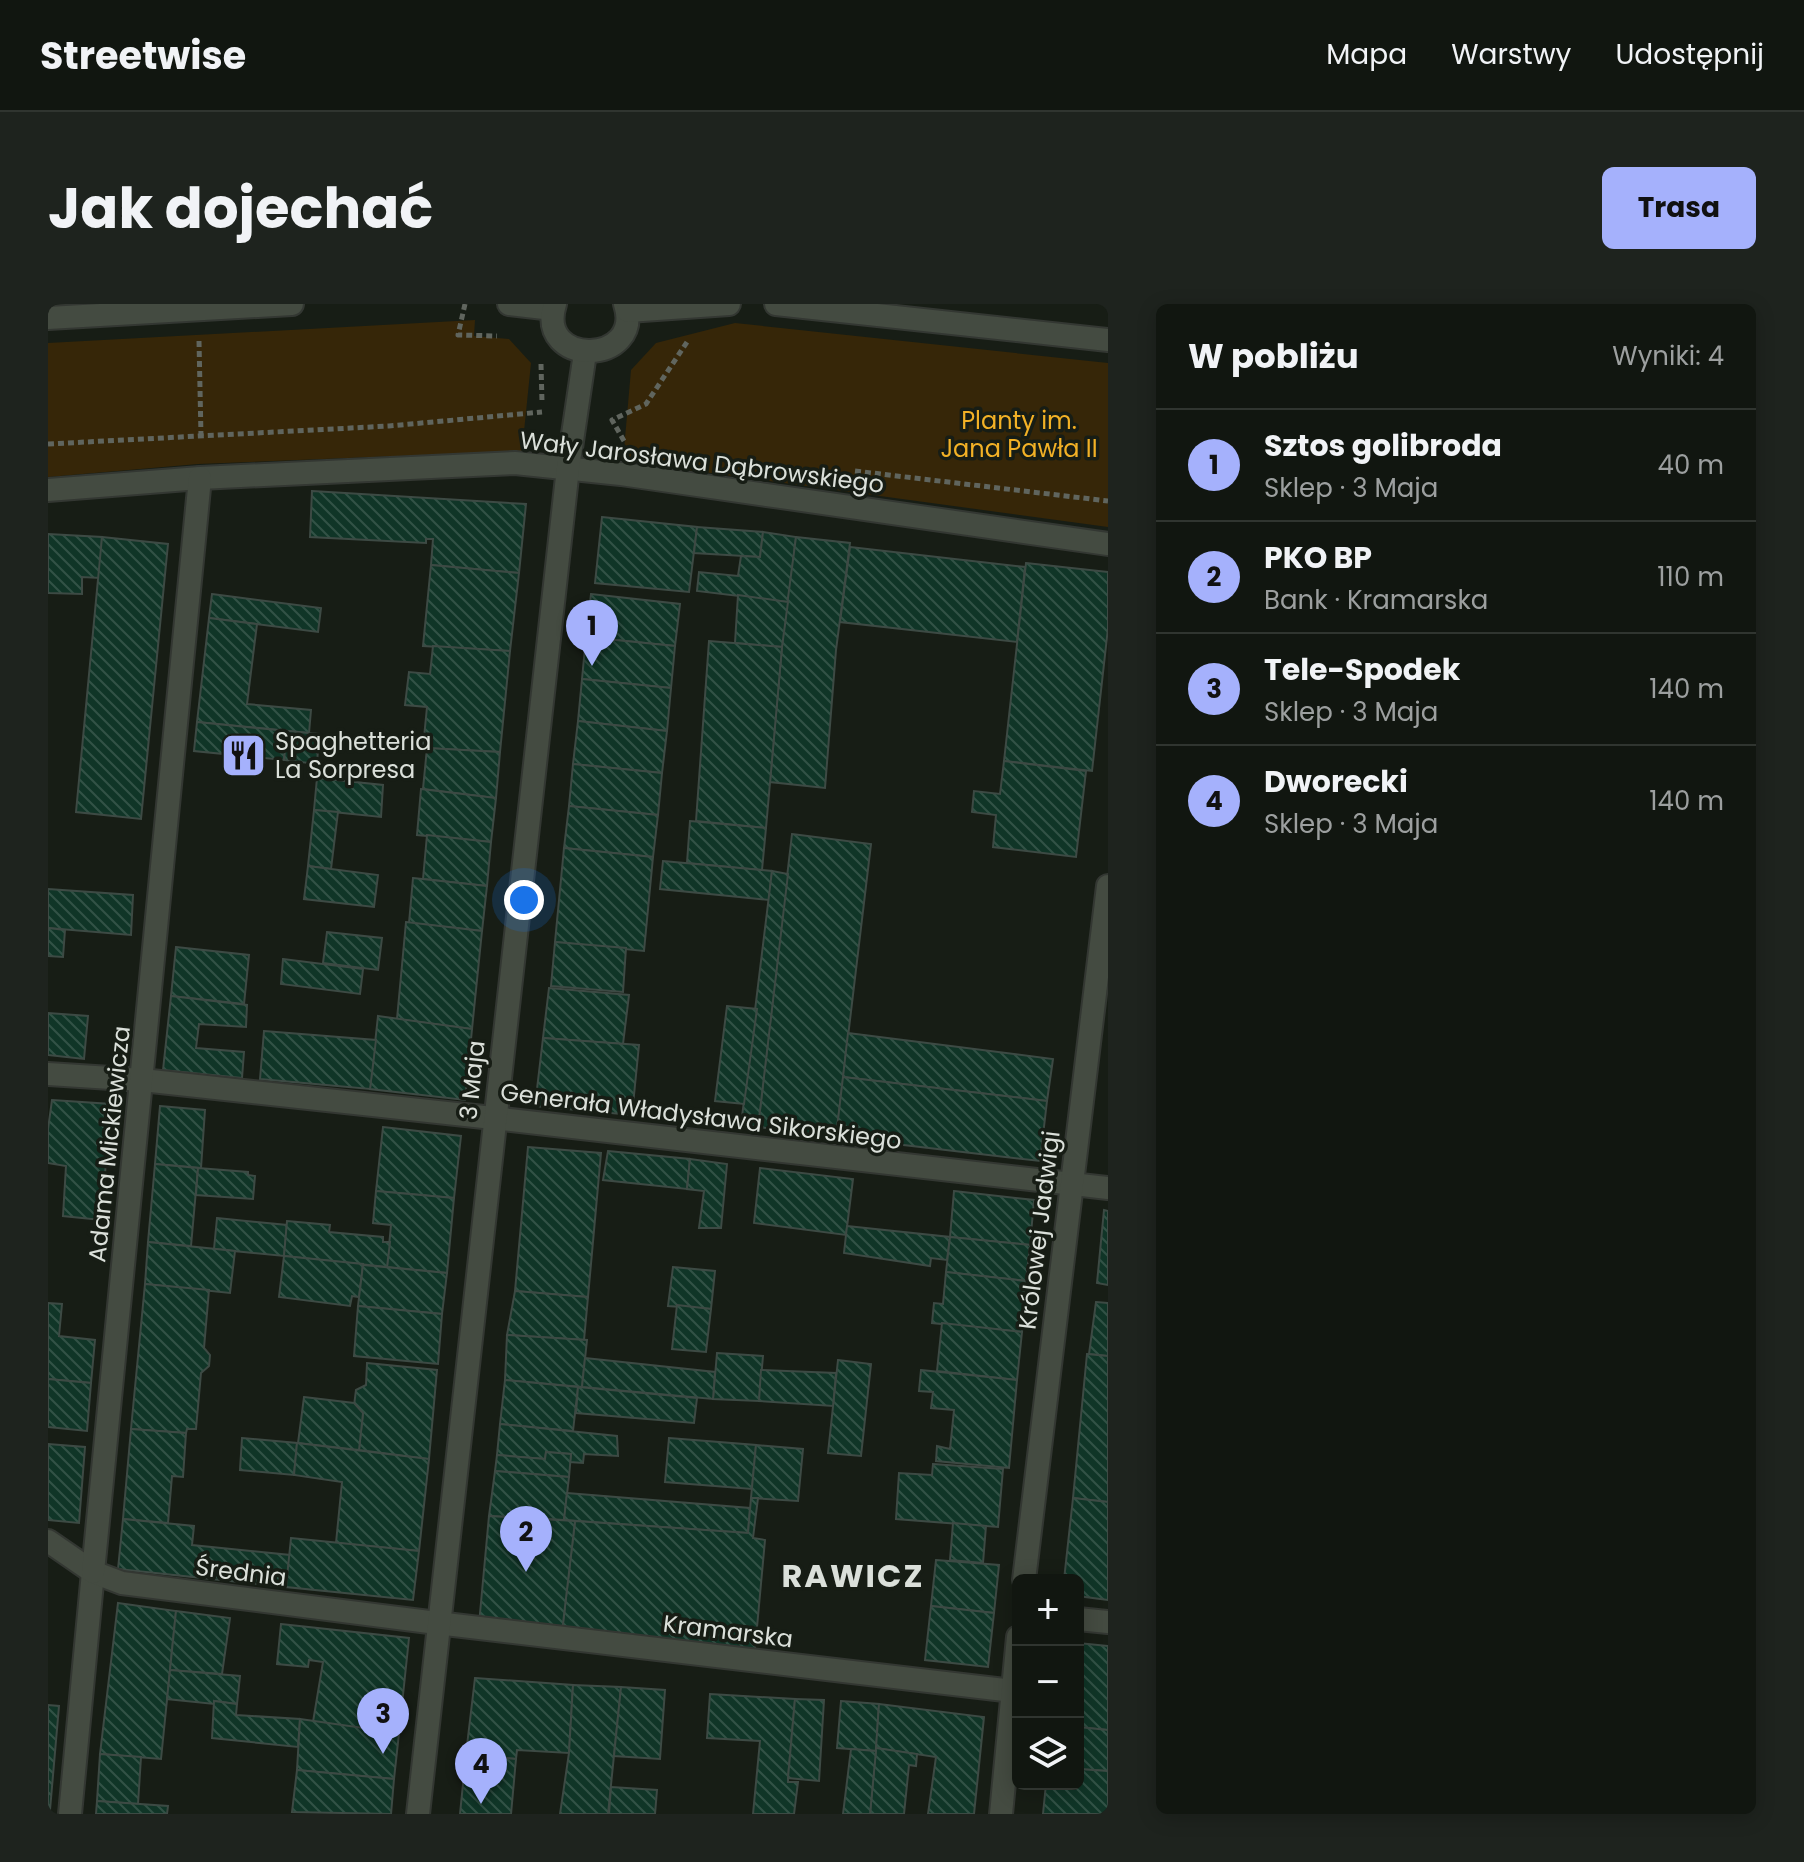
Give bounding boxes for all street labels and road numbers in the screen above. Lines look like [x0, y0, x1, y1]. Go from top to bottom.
street label: Wały Jarosława Dąbrowskiego [518, 423, 886, 501]
street label: Adama Mickiewicza [80, 1024, 138, 1264]
street label: 3 Maja [451, 1039, 493, 1121]
street label: Generała Władysława Sikorskiego [498, 1075, 904, 1157]
street label: Królowej Jadwigi [1010, 1129, 1068, 1331]
street label: Średnia [194, 1550, 288, 1594]
street label: Kramarska [661, 1607, 795, 1655]

